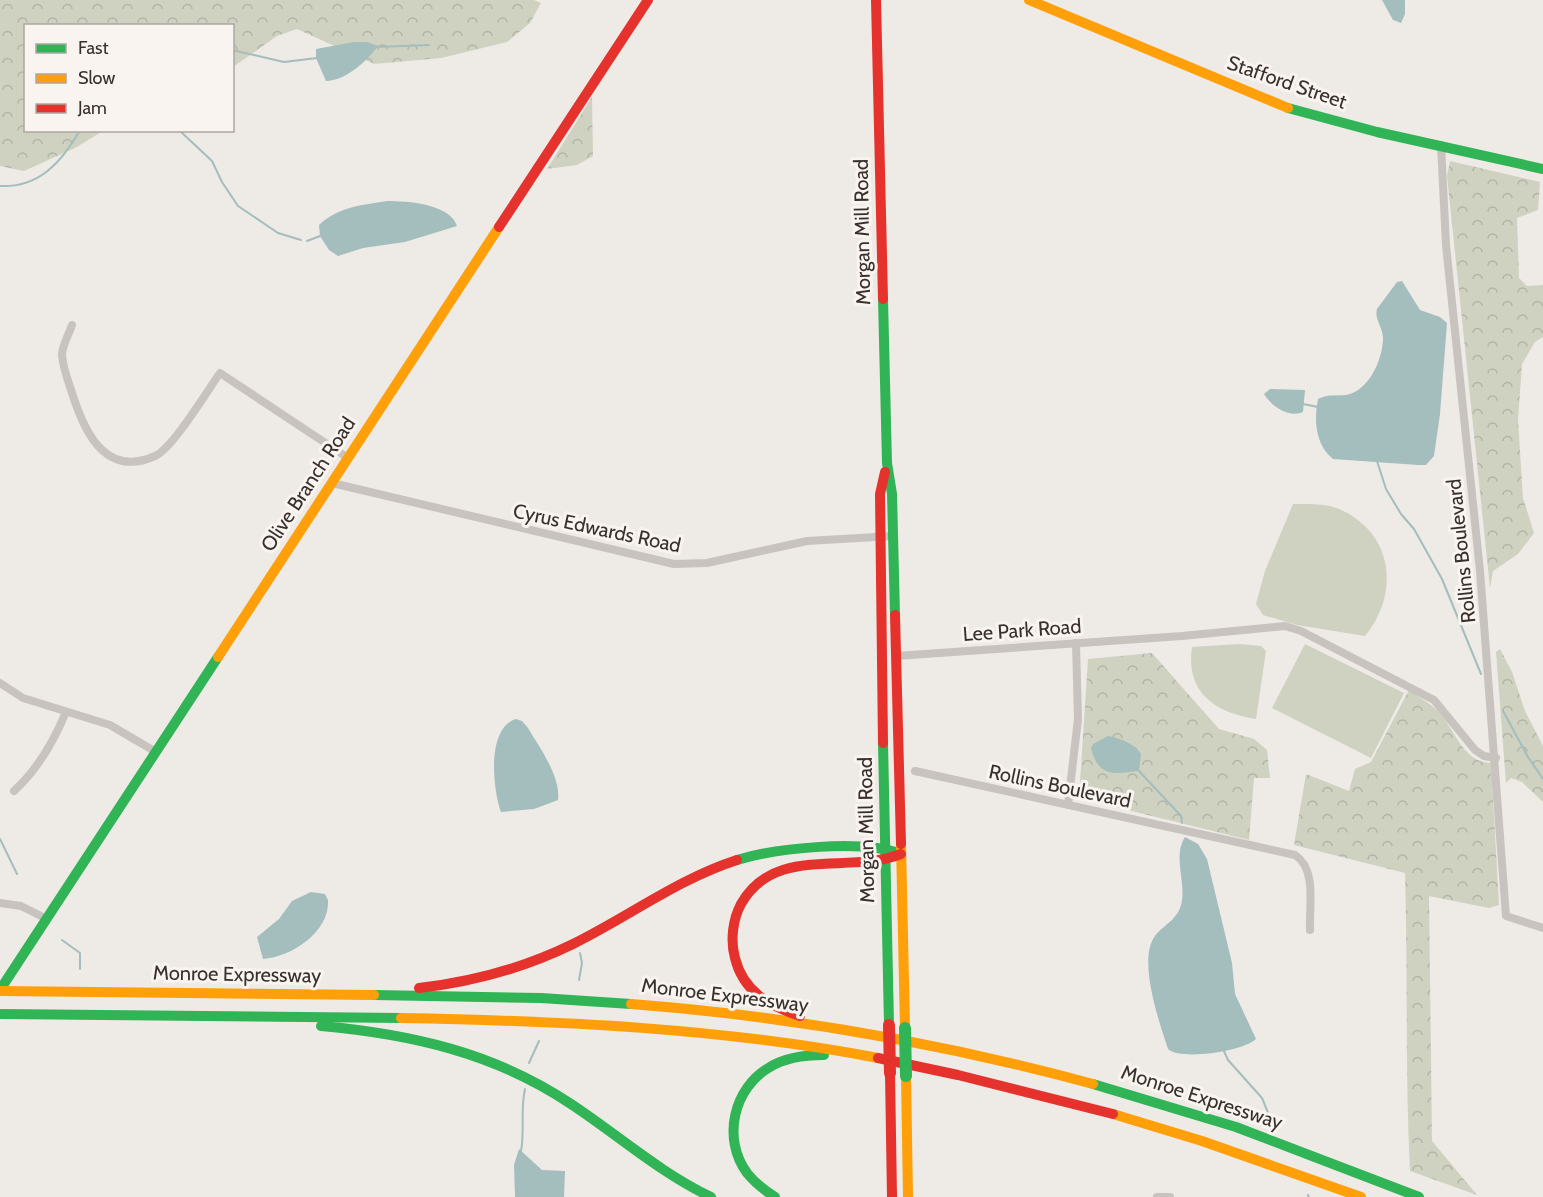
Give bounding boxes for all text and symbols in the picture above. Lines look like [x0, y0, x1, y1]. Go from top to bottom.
legend [24, 24, 234, 132]
text: Fast [78, 37, 109, 59]
street label: Stafford Street [1224, 50, 1350, 114]
text: Slow [78, 67, 115, 89]
text: Jam [77, 97, 107, 119]
street label: Morgan Mill Road [849, 159, 875, 305]
street label: Olive Branch Road [256, 412, 360, 556]
street label: Rollins Boulevard [1441, 478, 1481, 624]
street label: Cyrus Edwards Road [511, 498, 683, 558]
street label: Lee Park Road [962, 614, 1082, 646]
street label: Morgan Mill Road [853, 757, 879, 903]
street label: Rollins Boulevard [987, 759, 1133, 813]
street label: Monroe Expressway [153, 961, 321, 987]
street label: Monroe Expressway [640, 973, 810, 1017]
street label: Monroe Expressway [1118, 1060, 1286, 1134]

